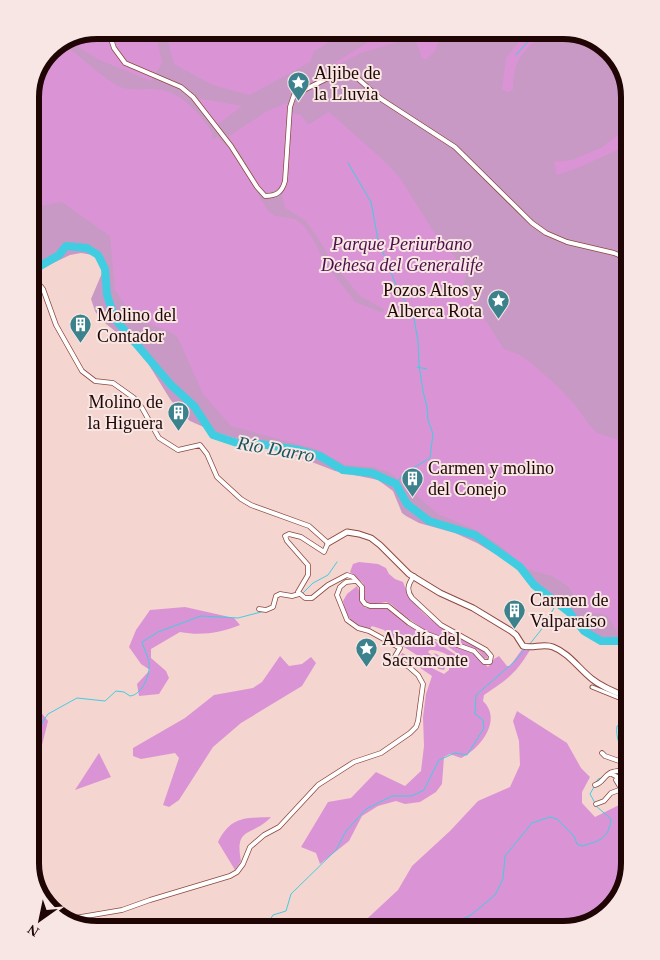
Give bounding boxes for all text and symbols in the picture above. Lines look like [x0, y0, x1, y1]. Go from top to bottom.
place label: Aljibe de la Lluvia [314, 63, 380, 104]
place icon: Aljibe de la Lluvia [286, 71, 310, 102]
park label: Parque Periurbano Dehesa del Generalife [320, 234, 483, 275]
place label: Pozos Altos y Alberca Rota [383, 280, 482, 321]
place icon: Pozos Altos y Alberca Rota [486, 288, 510, 319]
place label: Molino del Contador [97, 305, 177, 346]
building icon: Molino del Contador [69, 313, 93, 344]
place label: Molino de la Higuera [88, 392, 163, 433]
building icon: Molino de la Higuera [167, 400, 191, 431]
water label: Río Darro [235, 432, 316, 466]
place label: Carmen y molino del Conejo [428, 458, 554, 499]
building icon: Carmen y molino del Conejo [400, 466, 424, 497]
place label: Carmen de Valparaíso [530, 590, 608, 631]
building icon: Carmen de Valparaíso [502, 598, 526, 629]
place label: Abadía del Sacromonte [382, 629, 468, 670]
place icon: Abadía del Sacromonte [354, 637, 378, 668]
north arrow [15, 895, 65, 945]
text: N [25, 921, 42, 940]

